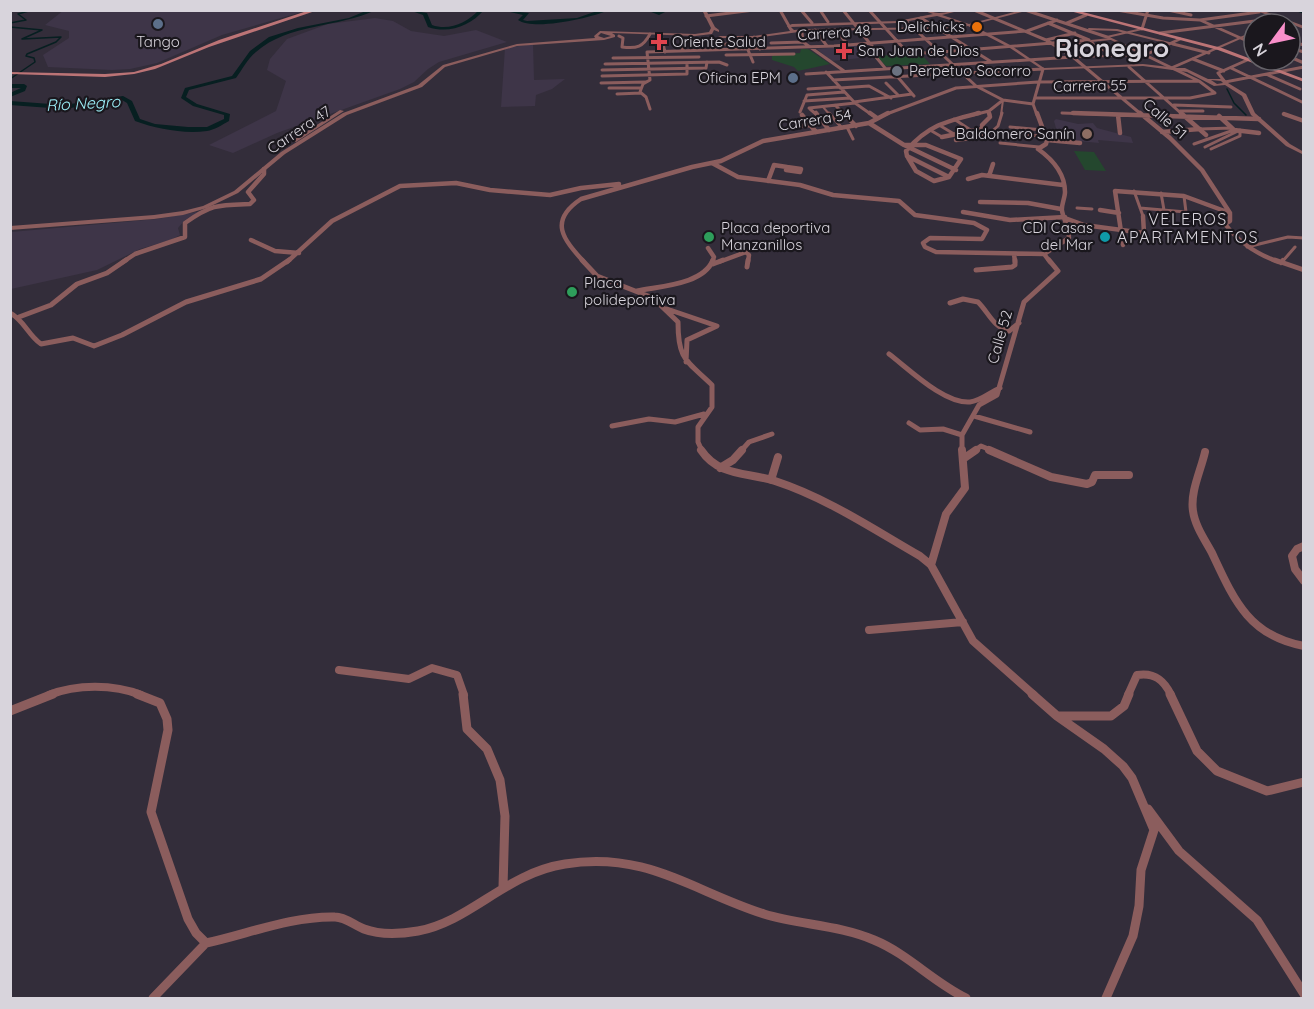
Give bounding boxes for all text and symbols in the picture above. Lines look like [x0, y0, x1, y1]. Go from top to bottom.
north arrow [1242, 12, 1302, 72]
marker: Tango [151, 17, 165, 31]
place label: Delichicks [897, 17, 965, 36]
street label: Carrera 48 [797, 20, 871, 45]
marker: Delichicks [970, 20, 984, 34]
district label: Rionegro [1055, 31, 1169, 64]
place label: Tango [136, 32, 180, 51]
place label: Oriente Salud [672, 32, 766, 51]
marker: Oriente Salud [650, 33, 668, 51]
text: N [1248, 40, 1271, 61]
place label: San Juan de Dios [858, 41, 979, 60]
marker: San Juan de Dios [835, 42, 853, 60]
place label: Perpetuo Socorro [909, 61, 1031, 80]
marker: Perpetuo Socorro [890, 64, 904, 78]
place label: Oficina EPM [698, 68, 781, 87]
marker: Oficina EPM [786, 71, 800, 85]
street label: Carrera 55 [1053, 75, 1127, 96]
water label: Río Negro [45, 91, 122, 115]
street label: Calle 51 [1139, 94, 1191, 143]
street label: Carrera 47 [263, 101, 334, 158]
street label: Carrera 54 [777, 104, 853, 135]
place label: Baldomero Sanín [956, 124, 1075, 143]
marker: Baldomero Sanín [1080, 127, 1094, 141]
district label: VELEROS APARTAMENTOS [1117, 209, 1259, 247]
place label: Placa deportiva Manzanillos [721, 218, 830, 254]
place label: CDI Casas del Mar [1022, 218, 1093, 254]
marker: Placa deportiva Manzanillos [702, 230, 716, 244]
marker: CDI Casas del Mar [1098, 230, 1112, 244]
place label: Placa polideportiva [584, 273, 676, 309]
marker: Placa polideportiva [565, 285, 579, 299]
street label: Calle 52 [983, 308, 1016, 366]

